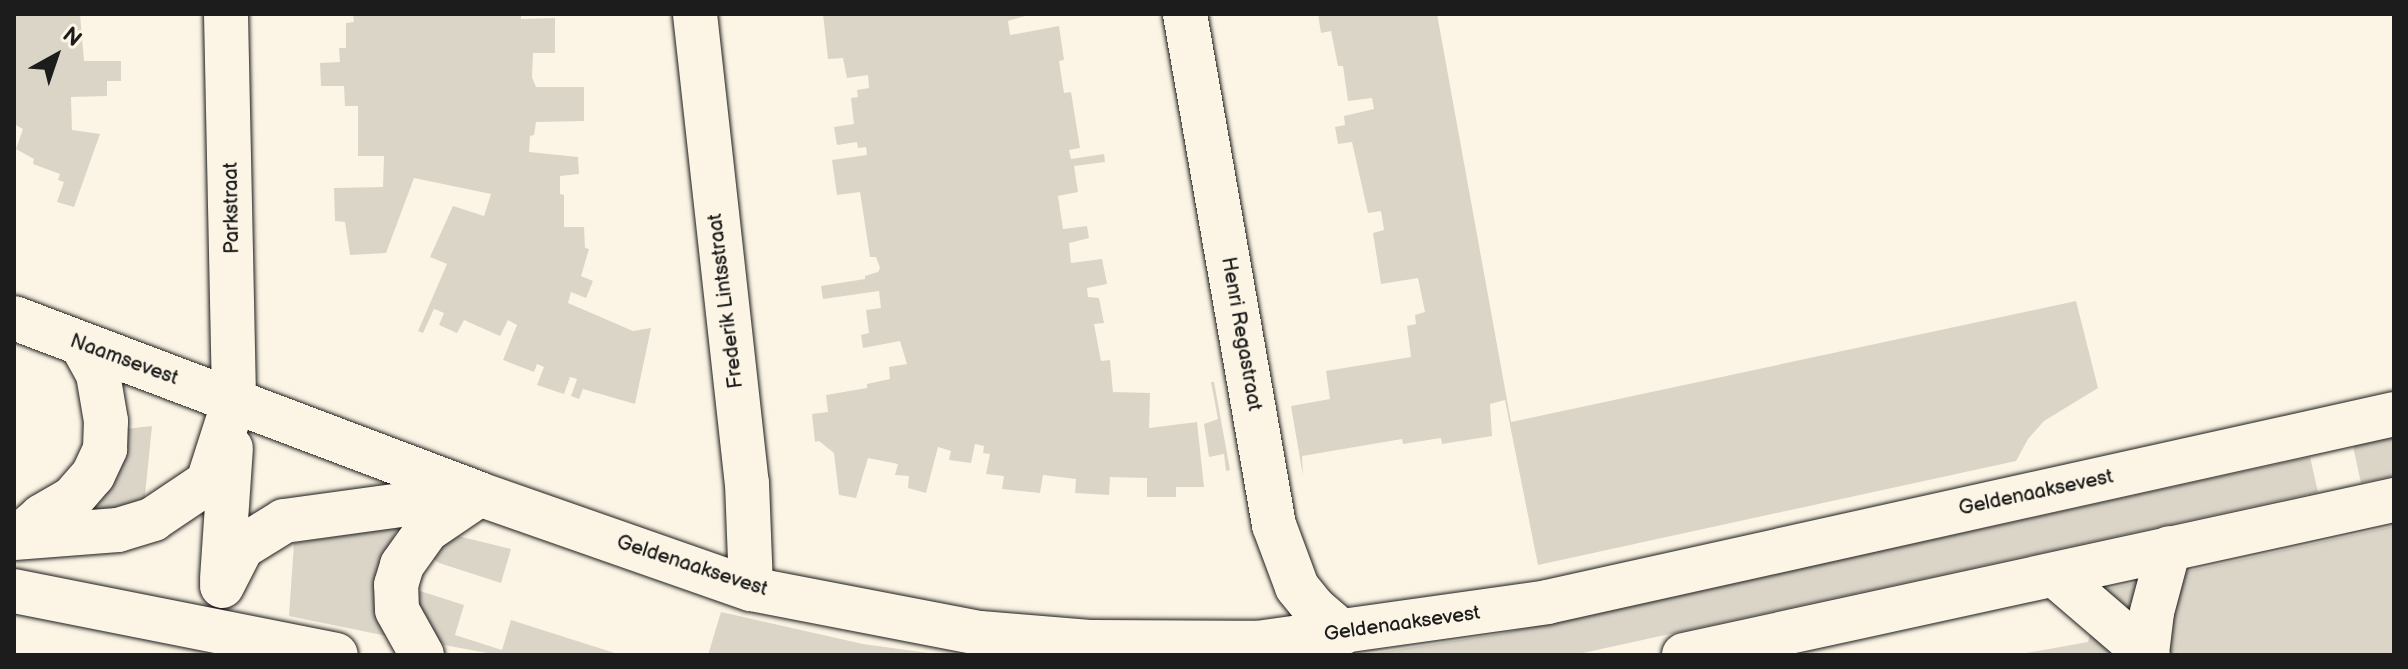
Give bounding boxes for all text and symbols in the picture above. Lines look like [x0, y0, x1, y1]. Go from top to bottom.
north arrow [16, 16, 96, 96]
text: N [57, 22, 87, 53]
street label: Parkstraat [219, 162, 245, 254]
street label: Frederik Lintsstraat [703, 212, 749, 390]
street label: Henri Regastraat [1216, 255, 1266, 413]
street label: Naamsevest [67, 329, 181, 391]
street label: Geldenaaksevest [1957, 465, 2115, 521]
street label: Geldenaaksevest [614, 530, 770, 602]
street label: Geldenaaksevest [1323, 601, 1481, 647]

